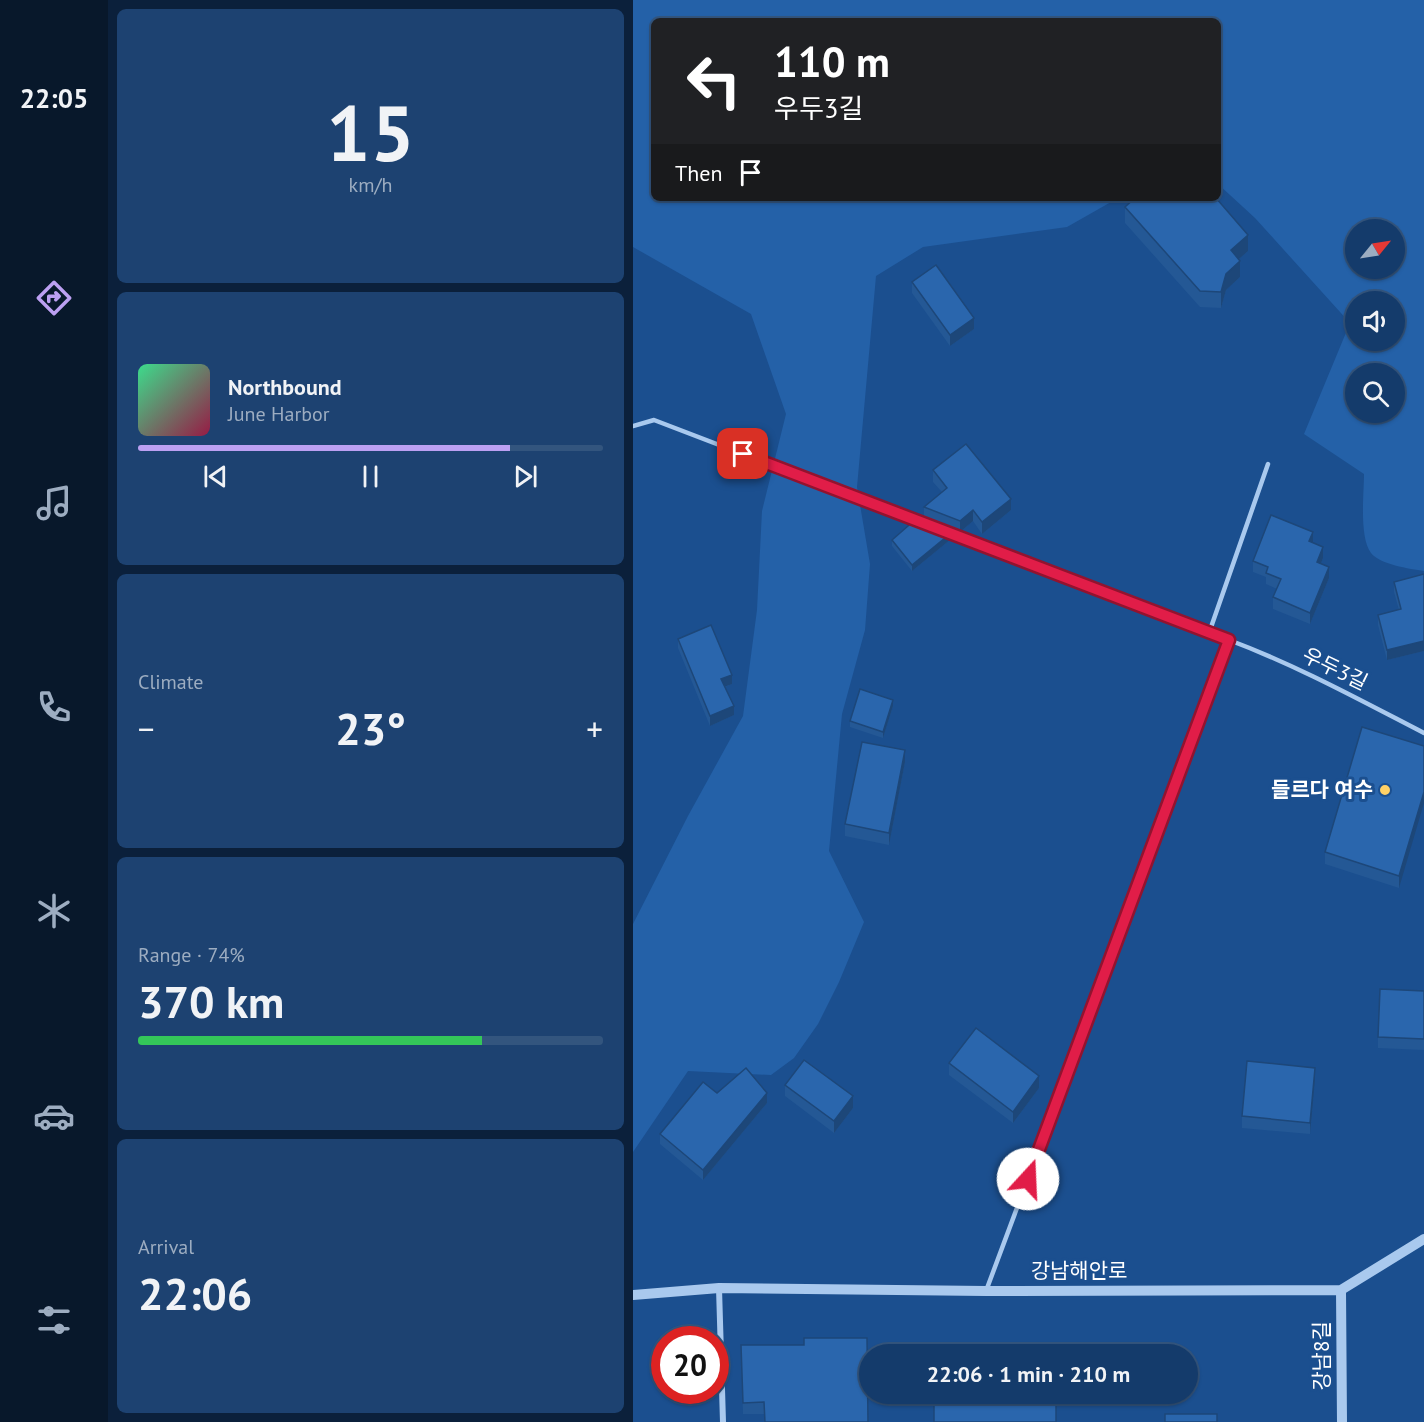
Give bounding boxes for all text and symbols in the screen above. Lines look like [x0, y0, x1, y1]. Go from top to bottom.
text: 110 m [774, 34, 890, 89]
icon: left [675, 42, 753, 120]
text: 22:05 [20, 81, 88, 115]
text: 15 [326, 82, 415, 183]
text: 우두3길 [774, 91, 863, 125]
icon: arrive [734, 156, 767, 189]
text: Then [675, 159, 722, 187]
text: km/h [349, 172, 392, 198]
north arrow [1345, 219, 1405, 279]
map controls [1345, 219, 1405, 423]
icon: directions [33, 277, 75, 319]
button: sound [1345, 291, 1405, 351]
button: search [1345, 363, 1405, 423]
text: Northbound [228, 373, 342, 401]
text: June Harbor [228, 401, 330, 427]
pin [717, 428, 768, 479]
icon: arrive [726, 437, 759, 470]
icon: previous [199, 460, 232, 493]
icon: pause [354, 460, 387, 493]
icon: next [509, 460, 542, 493]
icon: music [33, 482, 75, 524]
street label: 우두3길 [1298, 641, 1372, 696]
text: Climate [138, 669, 204, 695]
icon: phone [33, 686, 75, 728]
text: 23° [335, 699, 406, 757]
text: − [138, 707, 155, 750]
text: + [586, 707, 603, 750]
place label: 들르다 여수 [1271, 776, 1373, 803]
marker: 들르다 여수 [1378, 783, 1392, 797]
icon: climate [33, 890, 75, 932]
text: Range · 74% [138, 942, 245, 968]
text: 370 km [138, 972, 284, 1030]
icon: car [33, 1095, 75, 1137]
position arrow [996, 1147, 1060, 1211]
text: Arrival [138, 1234, 194, 1260]
street label: 강남해안로 [1031, 1257, 1127, 1284]
text: 22:06 [138, 1264, 252, 1322]
icon: filters [33, 1299, 75, 1341]
street label: 강남8길 [1308, 1321, 1335, 1391]
speed limit sign: 20 [651, 1326, 729, 1404]
text: 22:06 · 1 min · 210 m [927, 1360, 1130, 1388]

